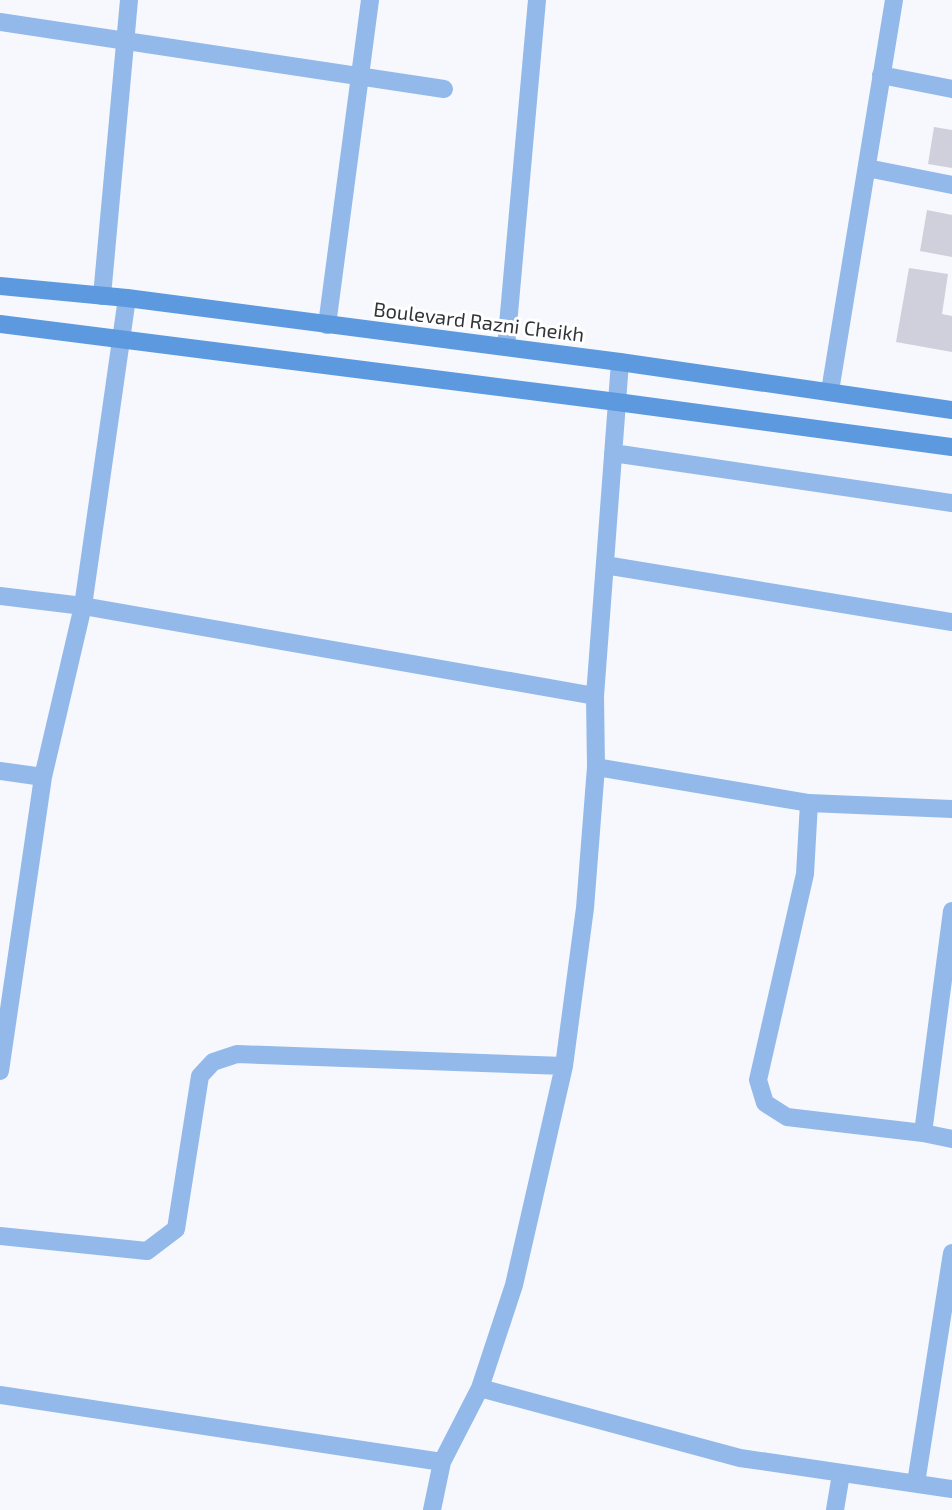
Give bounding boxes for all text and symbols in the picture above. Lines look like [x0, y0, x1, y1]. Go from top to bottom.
street label: Boulevard Razni Cheikh [372, 296, 586, 346]

